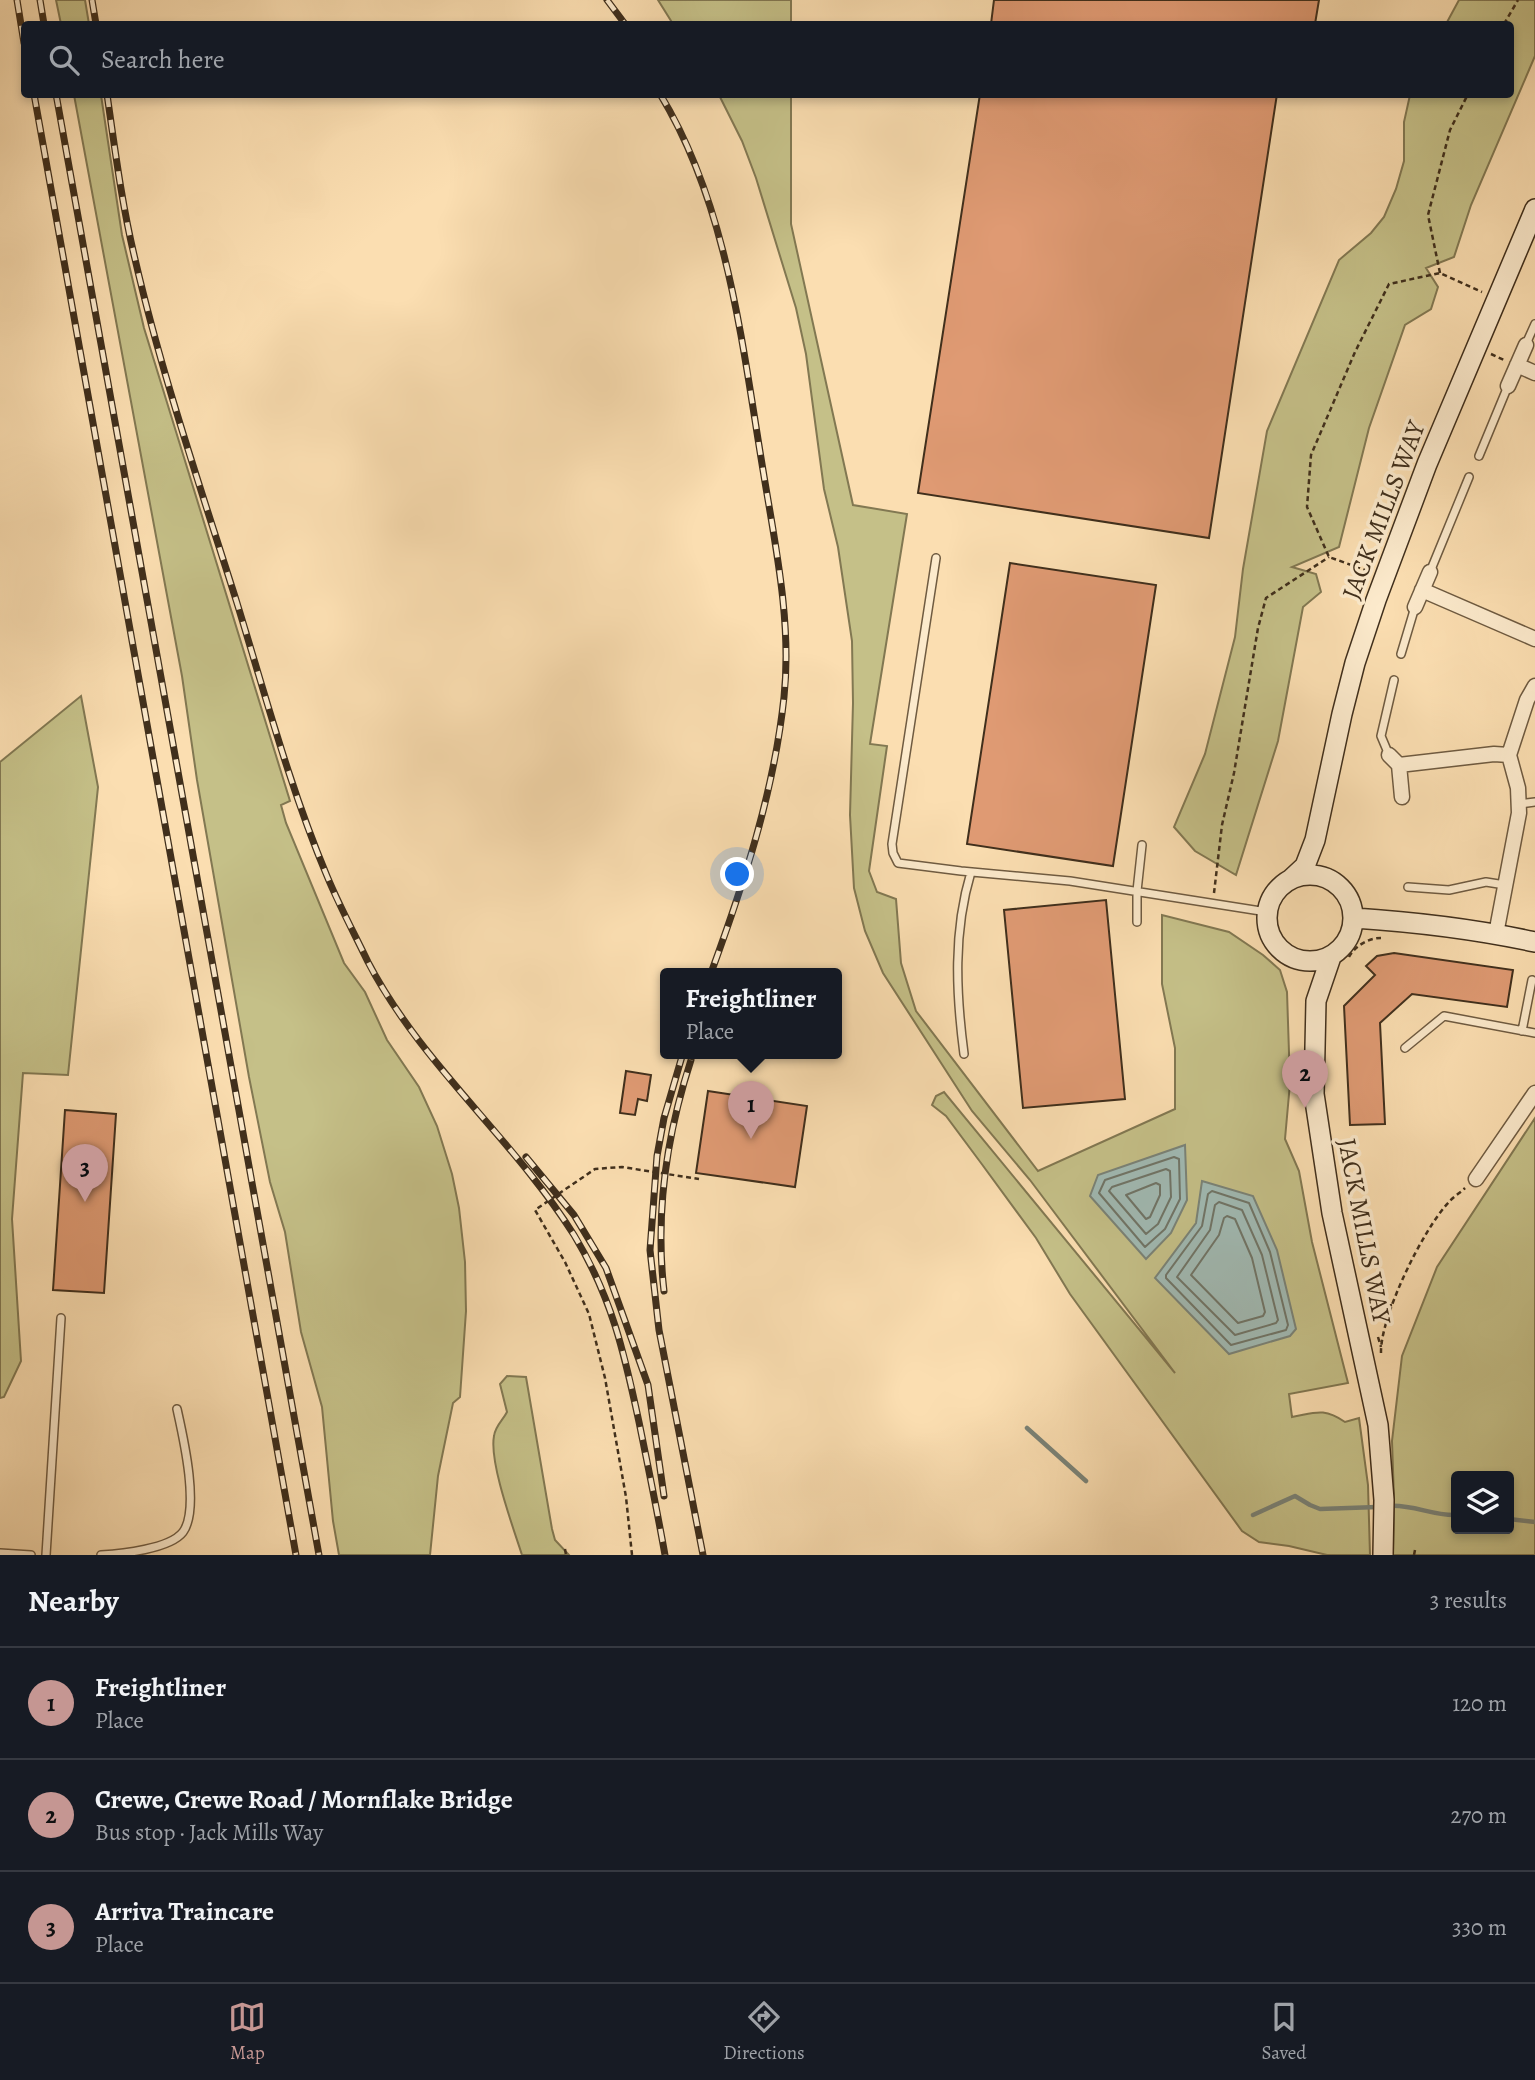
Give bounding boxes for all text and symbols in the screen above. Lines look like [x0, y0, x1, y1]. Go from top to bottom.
search box [21, 21, 1514, 98]
icon: search [45, 41, 83, 79]
text: Search here [101, 42, 225, 77]
street label: JACK MILLS WAY [1333, 415, 1434, 604]
your location [720, 857, 754, 891]
popup [660, 968, 842, 1059]
text: Freightliner [685, 981, 817, 1016]
text: Place [685, 1016, 734, 1047]
pin: 2 [1282, 1050, 1328, 1108]
pin: 1 [728, 1081, 774, 1139]
street label: JACK MILLS WAY [1329, 1135, 1400, 1328]
pin: 3 [62, 1144, 108, 1202]
map controls [1451, 1471, 1514, 1534]
button: layers [1451, 1471, 1514, 1534]
text: Nearby [28, 1581, 119, 1621]
text: 3 results [1430, 1585, 1507, 1616]
text: Freightliner [95, 1670, 226, 1705]
text: 1 [47, 1688, 55, 1719]
text: 120 m [1452, 1688, 1507, 1719]
text: Place [95, 1705, 144, 1736]
text: Crewe, Crewe Road / Mornflake Bridge [95, 1782, 513, 1817]
text: 2 [45, 1800, 57, 1831]
text: 270 m [1450, 1800, 1507, 1831]
text: Bus stop · Jack Mills Way [95, 1817, 323, 1848]
text: Arriva Traincare [95, 1894, 274, 1929]
text: 3 [46, 1912, 56, 1943]
text: 330 m [1452, 1912, 1507, 1943]
text: Place [95, 1929, 144, 1960]
tab: Map [228, 1998, 266, 2066]
tab: Directions [723, 1998, 805, 2066]
tab: Saved [1262, 1998, 1307, 2066]

